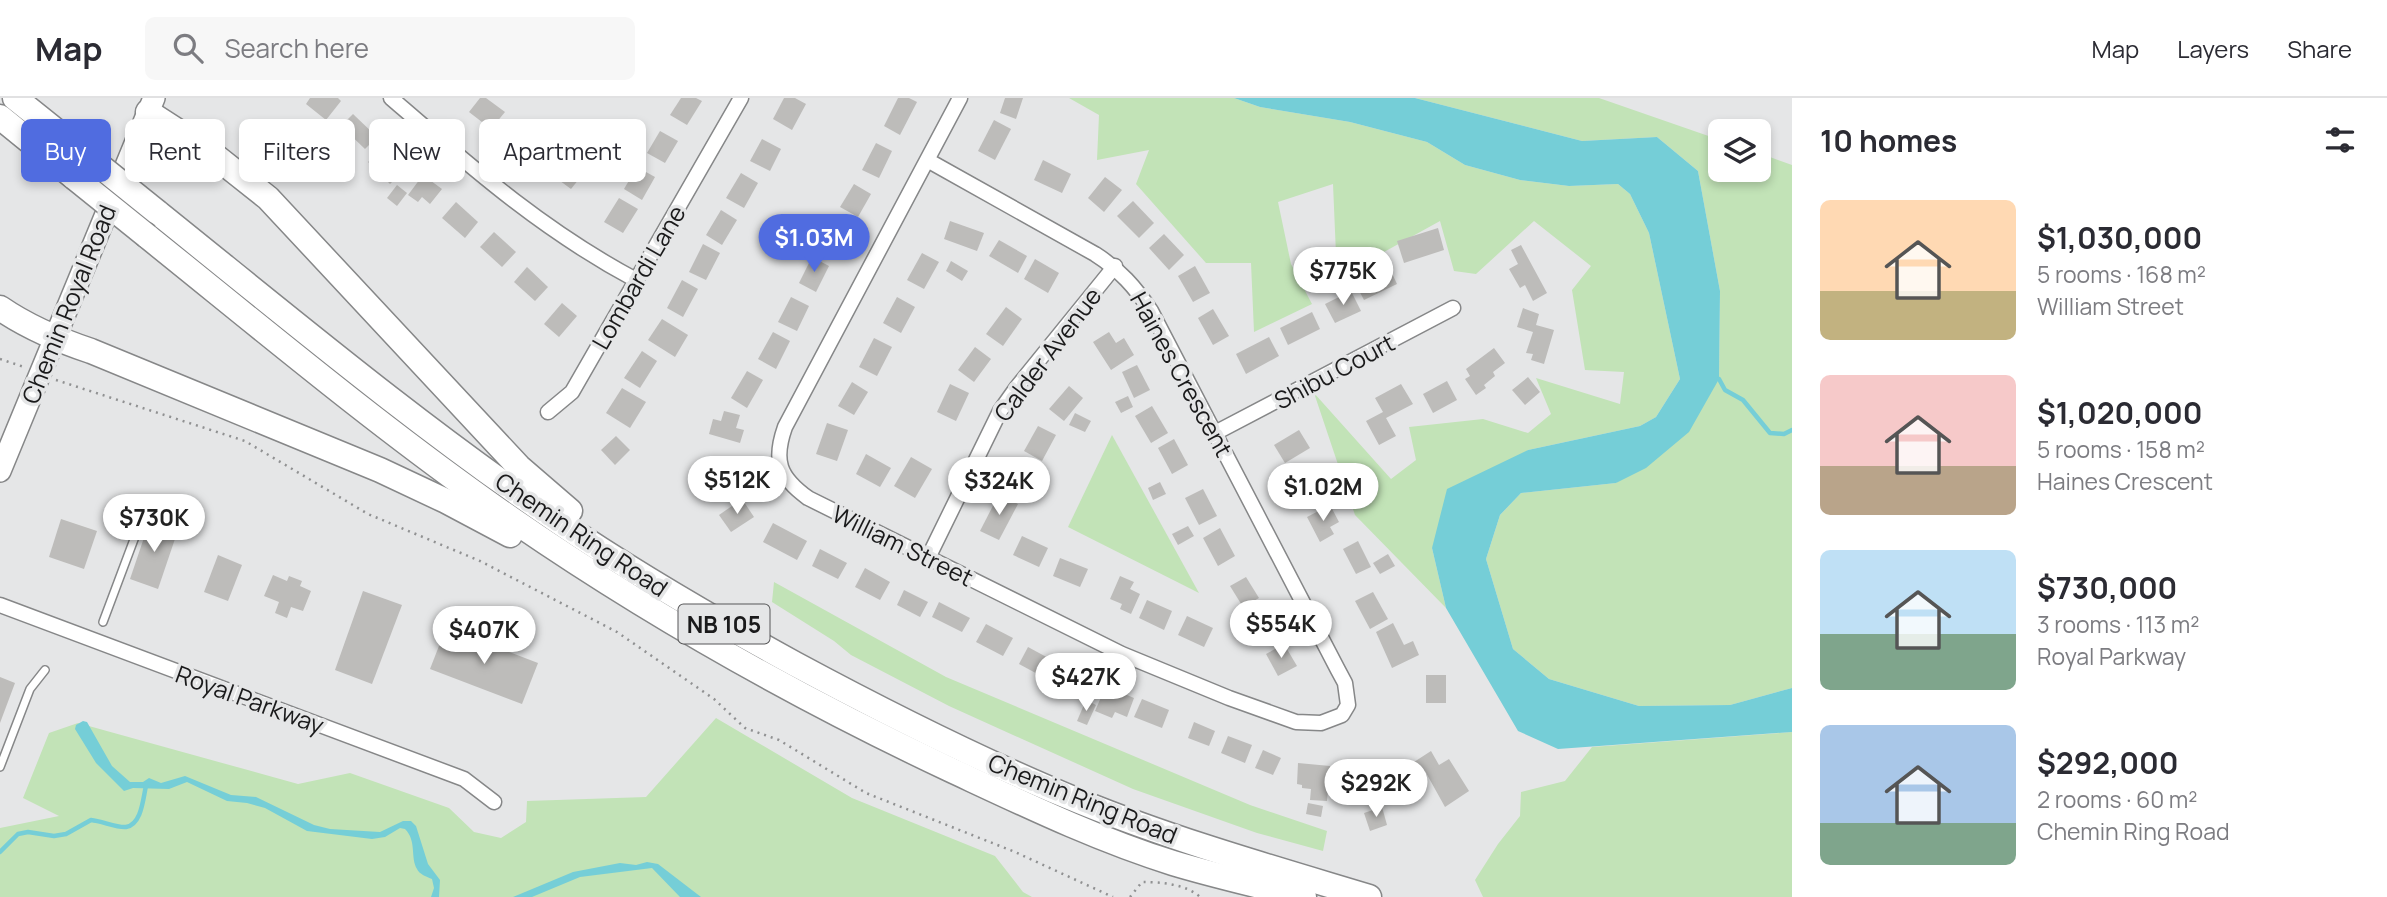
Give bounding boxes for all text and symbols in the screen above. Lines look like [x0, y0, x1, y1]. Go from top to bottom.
search box [145, 17, 635, 80]
text: Map [35, 26, 103, 71]
icon: search [169, 29, 207, 67]
text: Search here [225, 30, 369, 66]
text: Map [2092, 32, 2139, 65]
text: Layers [2177, 32, 2249, 65]
text: Share [2287, 32, 2352, 65]
chip: Buy [21, 119, 111, 182]
chip: Rent [125, 119, 225, 182]
chip: Filters [239, 119, 355, 182]
chip: New [369, 119, 465, 182]
chip: Apartment [479, 119, 646, 182]
map controls [1708, 119, 1771, 182]
button: layers [1708, 119, 1771, 182]
text: 10 homes [1820, 120, 1957, 161]
icon: filters [2321, 121, 2359, 159]
street label: Lombardi Lane [583, 199, 693, 355]
street label: Chemin Royal Road [13, 200, 123, 408]
pin: $1.03M [757, 214, 871, 274]
text: $1,030,000 [2037, 217, 2202, 258]
text: $1.03M [775, 221, 853, 253]
icon: home [1876, 228, 1960, 312]
pin: $775K [1294, 248, 1392, 307]
text: $775K [1309, 254, 1377, 286]
text: 5 rooms · 168 m² [2037, 258, 2206, 290]
street label: Calder Avenue [986, 280, 1108, 428]
street label: Haines Crescent [1123, 286, 1241, 462]
text: William Street [2037, 290, 2184, 322]
street label: Shibu Court [1268, 325, 1400, 417]
text: $1,020,000 [2037, 392, 2203, 433]
icon: home [1876, 403, 1960, 487]
text: 5 rooms · 158 m² [2037, 433, 2205, 465]
pin: $512K [688, 456, 786, 516]
pin: $324K [950, 458, 1048, 517]
text: $512K [704, 463, 770, 495]
street label: Chemin Ring Road [489, 464, 675, 604]
text: $324K [964, 464, 1034, 496]
pin: $1.02M [1266, 464, 1380, 523]
text: Haines Crescent [2037, 465, 2213, 497]
text: $1.02M [1283, 470, 1363, 502]
pin: $730K [105, 494, 203, 554]
street label: William Street [827, 497, 979, 593]
text: $730K [119, 501, 189, 533]
text: $730,000 [2037, 567, 2177, 608]
icon: home [1876, 578, 1960, 662]
pin: $554K [1232, 601, 1330, 660]
road number: NB 105 [678, 604, 770, 644]
pin: $407K [435, 606, 533, 666]
text: $554K [1246, 607, 1316, 639]
text: 3 rooms · 113 m² [2037, 608, 2200, 640]
text: $407K [449, 613, 519, 645]
text: Royal Parkway [2037, 640, 2186, 672]
pin: $427K [1037, 654, 1135, 713]
street label: Royal Parkway [171, 657, 329, 741]
text: $427K [1051, 660, 1121, 692]
text: $292,000 [2037, 742, 2179, 783]
street label: Chemin Ring Road [984, 745, 1182, 851]
icon: home [1876, 753, 1960, 837]
pin: $292K [1327, 760, 1425, 819]
text: $292K [1340, 766, 1412, 798]
text: 2 rooms · 60 m² [2037, 783, 2198, 815]
text: Chemin Ring Road [2037, 815, 2230, 847]

